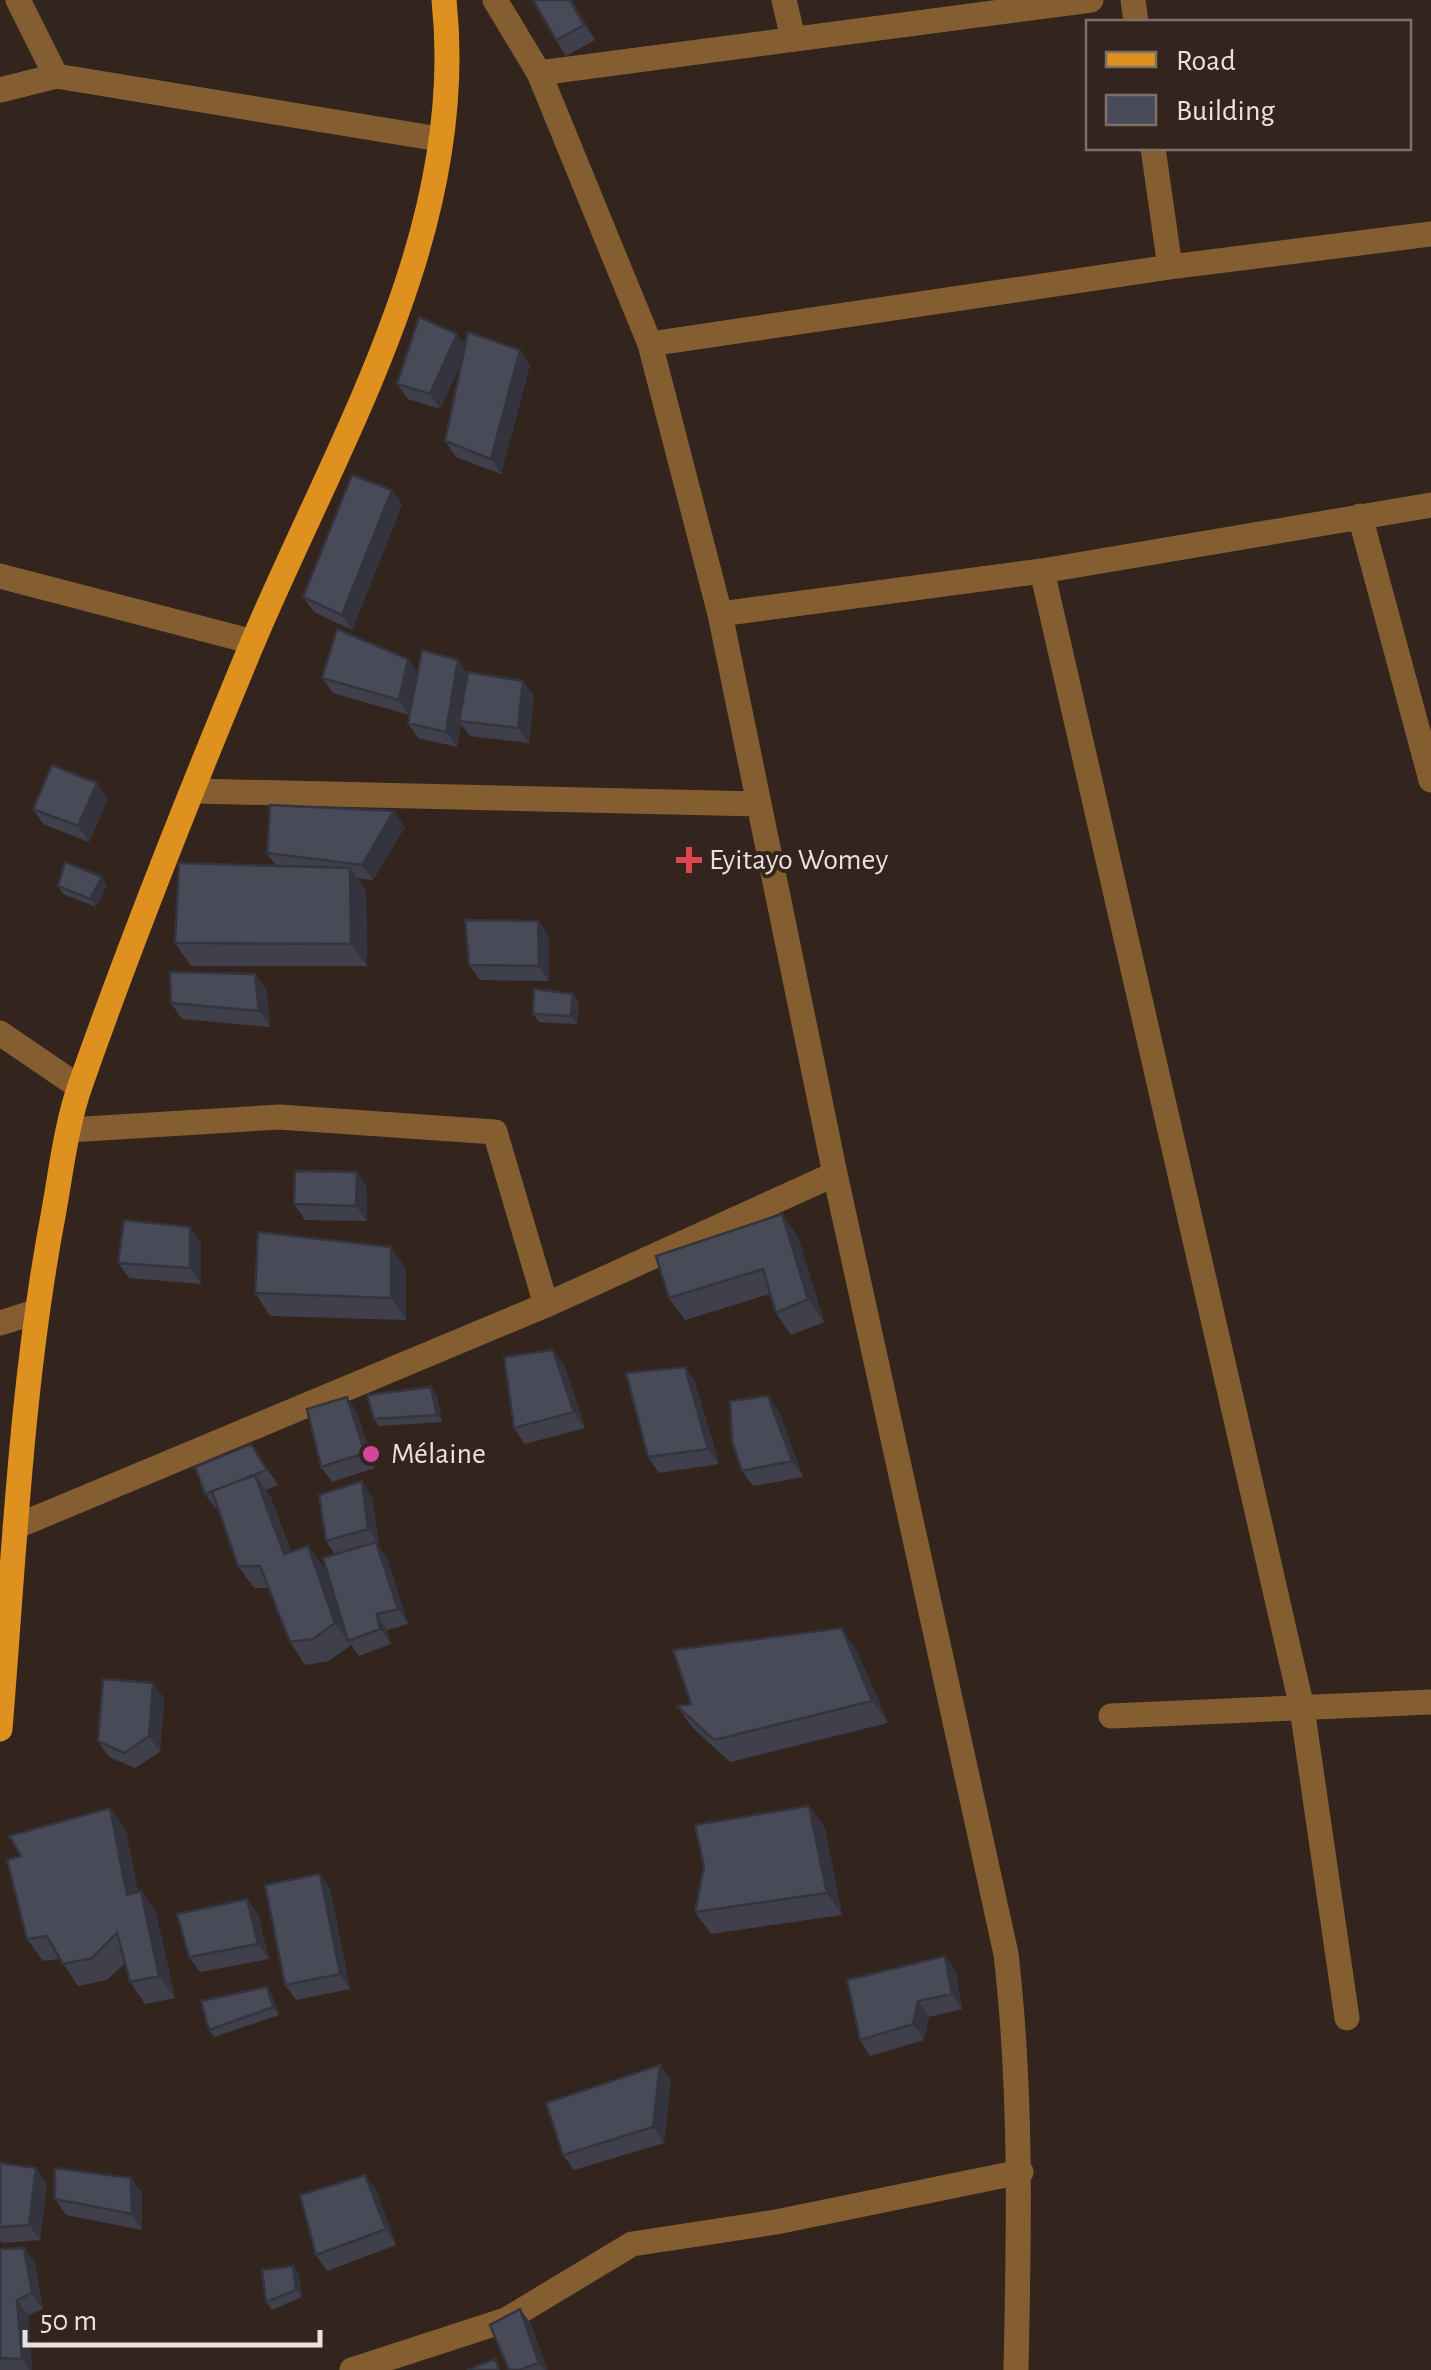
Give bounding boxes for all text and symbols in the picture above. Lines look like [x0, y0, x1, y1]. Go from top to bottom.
legend [1086, 20, 1411, 150]
text: Road [1176, 46, 1236, 76]
text: Building [1176, 96, 1275, 126]
place label: Eyitayo Womey [709, 845, 888, 875]
marker: Eyitayo Womey [678, 849, 700, 871]
place label: Mélaine [391, 1439, 486, 1469]
marker: Mélaine [360, 1443, 382, 1465]
scale bar [25, 2285, 320, 2347]
text: 50 m [40, 2306, 97, 2336]

